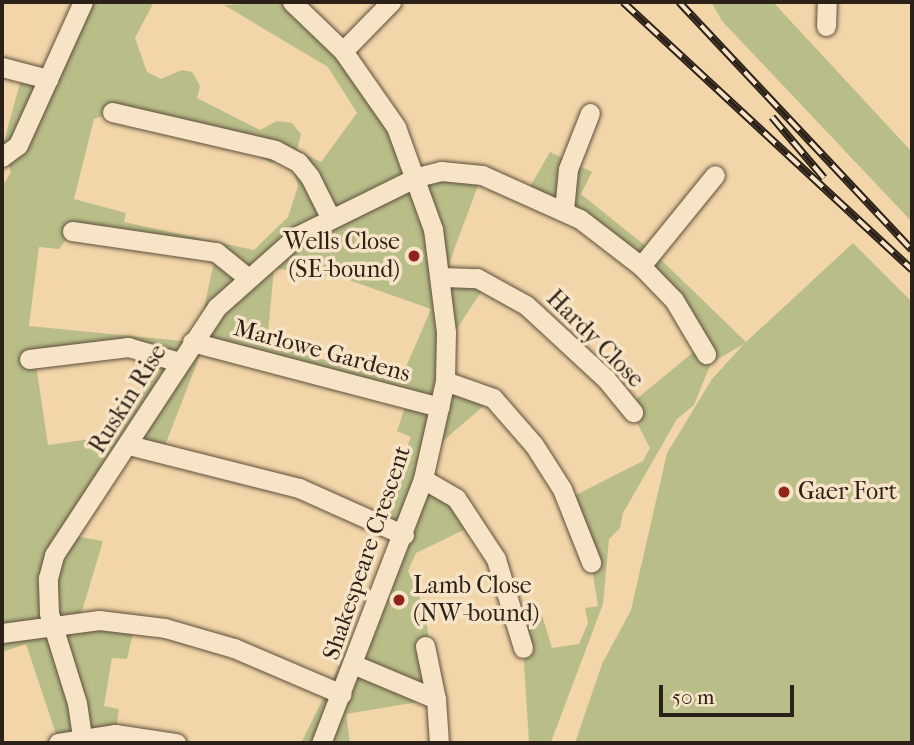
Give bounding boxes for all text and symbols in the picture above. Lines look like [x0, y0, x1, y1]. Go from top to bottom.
place label: Wells Close (SE-bound) [283, 228, 400, 284]
marker: Wells Close (SE-bound) [406, 248, 422, 264]
street label: Hardy Close [540, 284, 650, 394]
street label: Marlowe Gardens [231, 314, 413, 388]
street label: Ruskin Rise [83, 339, 173, 459]
street label: Shakespeare Crescent [317, 442, 417, 664]
place label: Gaer Fort [798, 478, 897, 506]
marker: Gaer Fort [776, 484, 792, 500]
place label: Lamb Close (NW-bound) [413, 572, 539, 628]
marker: Lamb Close (NW-bound) [391, 592, 407, 608]
scale bar [662, 672, 797, 716]
text: 50 m [672, 685, 715, 709]

